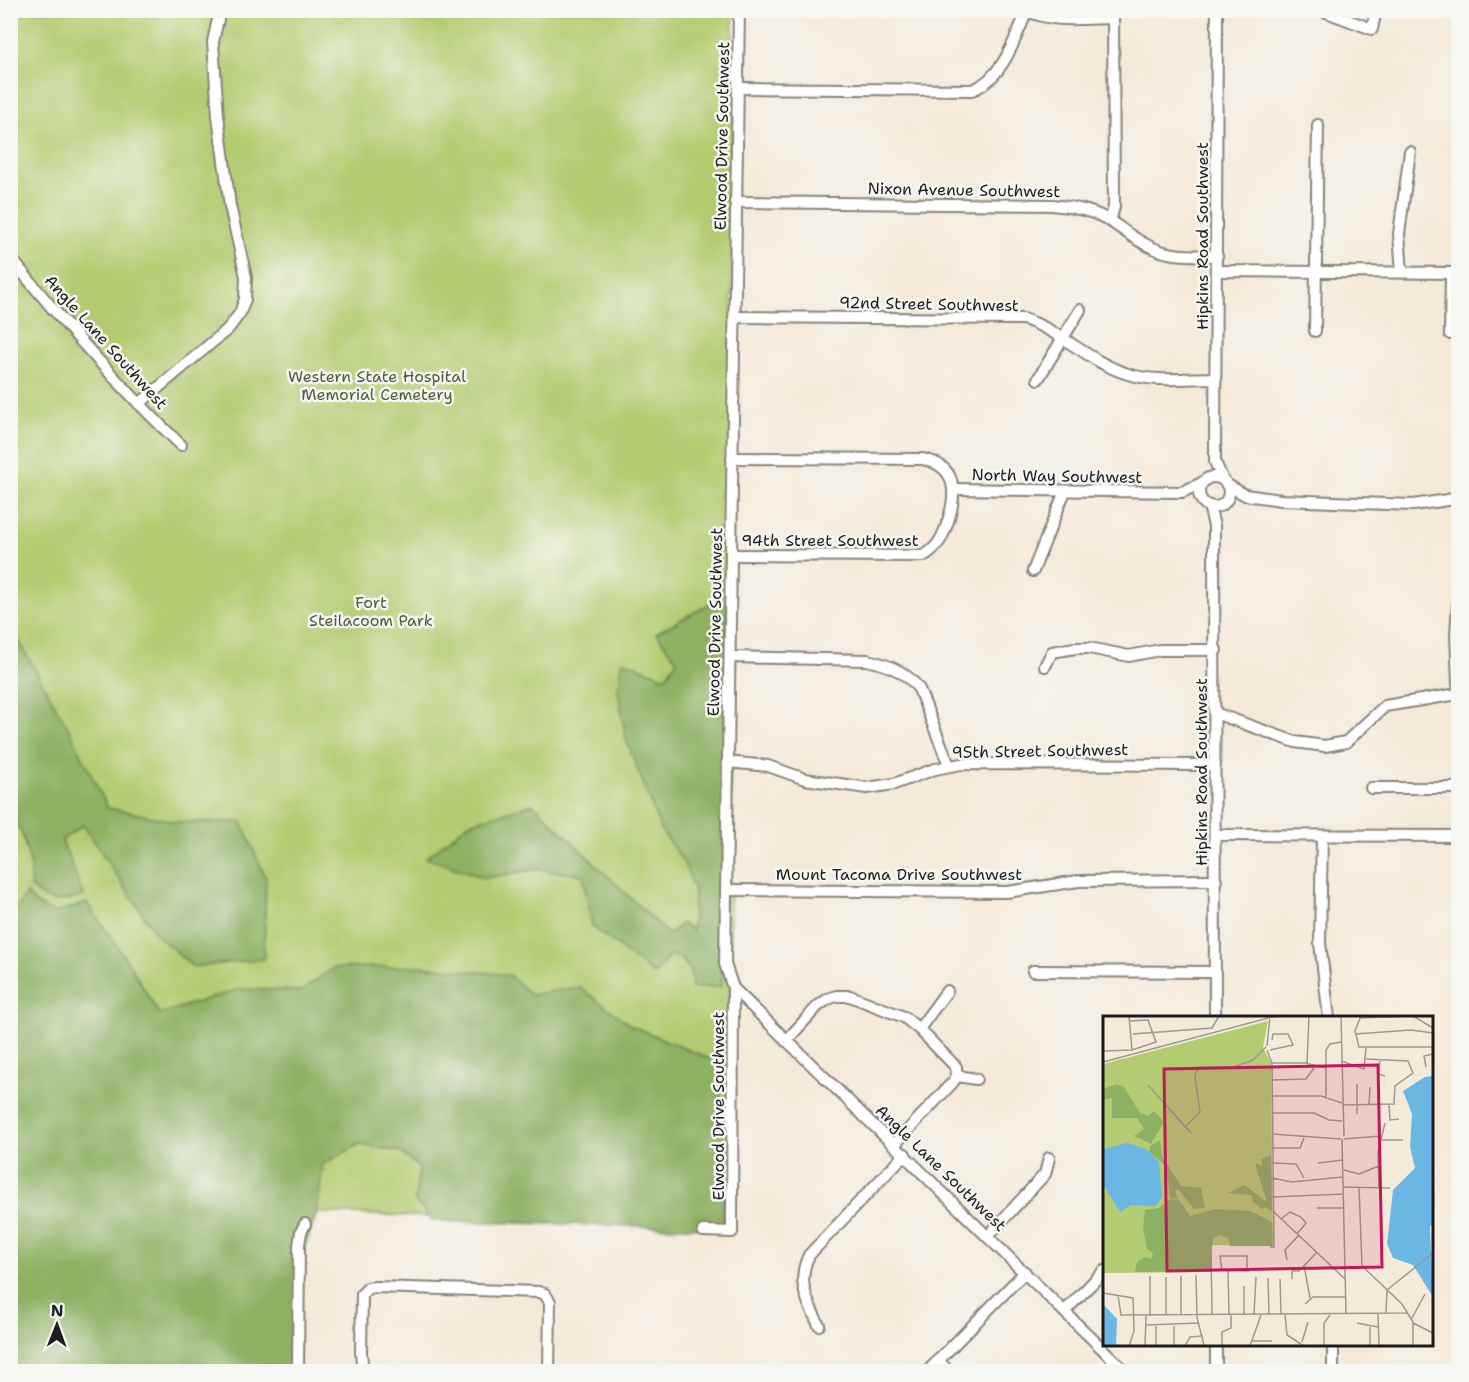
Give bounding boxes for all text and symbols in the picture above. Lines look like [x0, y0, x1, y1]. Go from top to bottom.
street label: Elwood Drive Southwest [710, 41, 734, 231]
street label: Hipkins Road Southwest [1192, 142, 1213, 330]
street label: Nixon Avenue Southwest [867, 178, 1061, 202]
street label: Angle Lane Southwest [40, 270, 172, 414]
street label: 92nd Street Southwest [839, 292, 1019, 316]
park label: Western State Hospital Memorial Cemetery [288, 366, 466, 405]
street label: North Way Southwest [971, 464, 1143, 488]
street label: Elwood Drive Southwest [703, 527, 727, 717]
street label: 94th Street Southwest [741, 530, 919, 551]
park label: Fort Steilacoom Park [309, 592, 433, 631]
street label: Hipkins Road Southwest [1191, 678, 1212, 866]
street label: 95th Street Southwest [952, 739, 1128, 763]
street label: Mount Tacoma Drive Southwest [776, 864, 1022, 885]
street label: Elwood Drive Southwest [708, 1012, 729, 1200]
inset map [1103, 1016, 1433, 1346]
street label: Angle Lane Southwest [871, 1100, 1011, 1236]
north arrow [27, 1295, 87, 1355]
text: N [51, 1300, 64, 1321]

